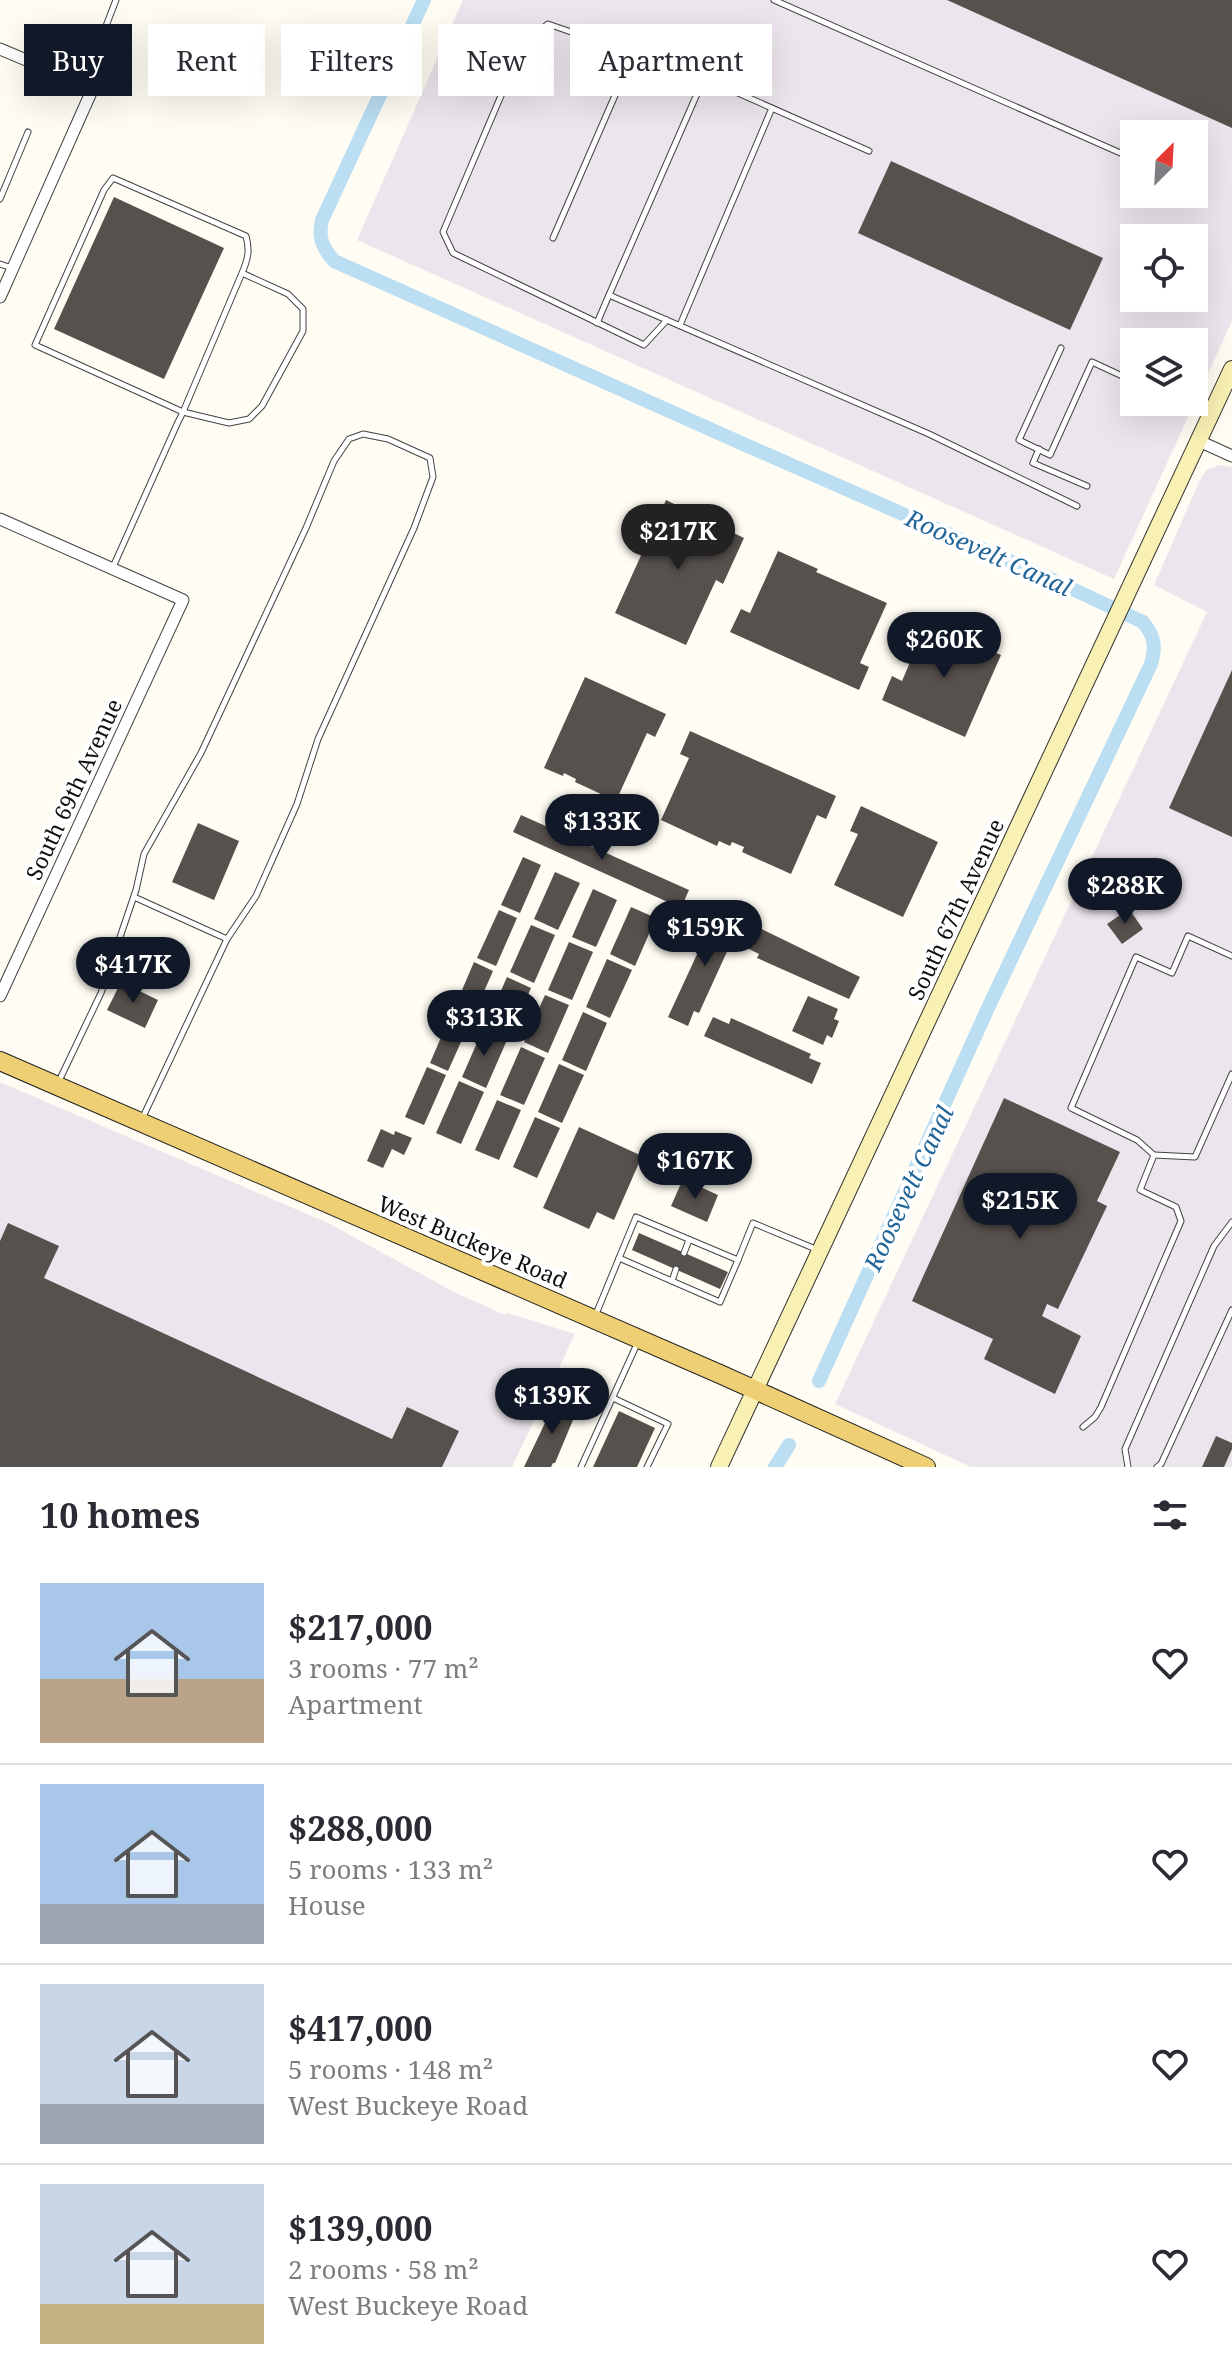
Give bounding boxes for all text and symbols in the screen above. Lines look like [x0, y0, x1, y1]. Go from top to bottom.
chip: Buy [24, 24, 132, 96]
chip: Rent [148, 24, 265, 96]
chip: Filters [281, 24, 422, 96]
chip: New [438, 24, 554, 96]
chip: Apartment [570, 24, 772, 96]
north arrow [1120, 120, 1208, 208]
map controls [1120, 120, 1208, 416]
button: locate [1120, 224, 1208, 312]
button: layers [1120, 328, 1208, 416]
water label: Roosevelt Canal [900, 500, 1078, 604]
pin: $217K [622, 504, 734, 572]
text: $217K [639, 512, 717, 548]
pin: $260K [888, 612, 1000, 680]
text: $260K [905, 620, 983, 656]
street label: South 69th Avenue [18, 694, 128, 884]
pin: $133K [546, 794, 658, 862]
text: $133K [563, 802, 641, 838]
street label: South 67th Avenue [900, 814, 1010, 1004]
pin: $288K [1069, 858, 1181, 926]
text: $288K [1086, 866, 1164, 902]
pin: $159K [649, 900, 761, 968]
text: $159K [666, 908, 744, 944]
pin: $417K [77, 937, 189, 1005]
text: $417K [94, 945, 172, 981]
pin: $313K [428, 990, 540, 1058]
text: $313K [445, 998, 523, 1034]
water label: Roosevelt Canal [855, 1100, 961, 1277]
pin: $167K [639, 1133, 751, 1201]
text: $167K [656, 1141, 734, 1177]
pin: $215K [964, 1173, 1076, 1241]
text: $215K [981, 1181, 1059, 1217]
street label: West Buckeye Road [374, 1187, 573, 1295]
pin: $139K [496, 1368, 608, 1436]
text: $139K [513, 1376, 591, 1412]
text: 10 homes [40, 1492, 200, 1538]
icon: filters [1148, 1493, 1192, 1537]
text: $217,000 [288, 1604, 432, 1650]
icon: home [104, 1615, 200, 1711]
icon: heart [1148, 1641, 1192, 1685]
text: 3 rooms · 77 m² [288, 1650, 479, 1686]
text: Apartment [288, 1686, 423, 1722]
text: $288,000 [288, 1805, 432, 1851]
icon: home [104, 1816, 200, 1912]
icon: heart [1148, 1842, 1192, 1886]
text: 5 rooms · 133 m² [288, 1851, 493, 1887]
text: House [288, 1887, 366, 1923]
text: $417,000 [288, 2005, 432, 2051]
icon: home [104, 2016, 200, 2112]
icon: heart [1148, 2042, 1192, 2086]
text: 5 rooms · 148 m² [288, 2051, 493, 2087]
text: West Buckeye Road [288, 2087, 528, 2123]
text: $139,000 [288, 2205, 432, 2251]
icon: home [104, 2216, 200, 2312]
icon: heart [1148, 2242, 1192, 2286]
text: 2 rooms · 58 m² [288, 2251, 479, 2287]
text: West Buckeye Road [288, 2287, 528, 2323]

